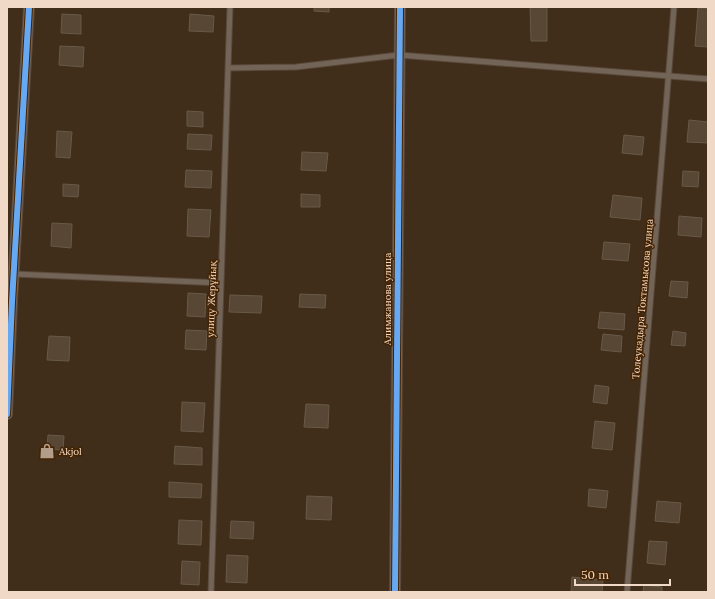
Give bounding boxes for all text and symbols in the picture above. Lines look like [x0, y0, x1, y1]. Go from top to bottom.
street label: Толеукадыра Токтамысова улица [629, 218, 656, 380]
street label: Алимжанова улица [381, 253, 394, 346]
street label: улицу Жерұйық [204, 260, 219, 338]
shop icon: Akjol [38, 442, 56, 460]
place label: Akjol [58, 445, 82, 458]
scale bar [575, 561, 670, 587]
text: 50 m [581, 567, 609, 582]

